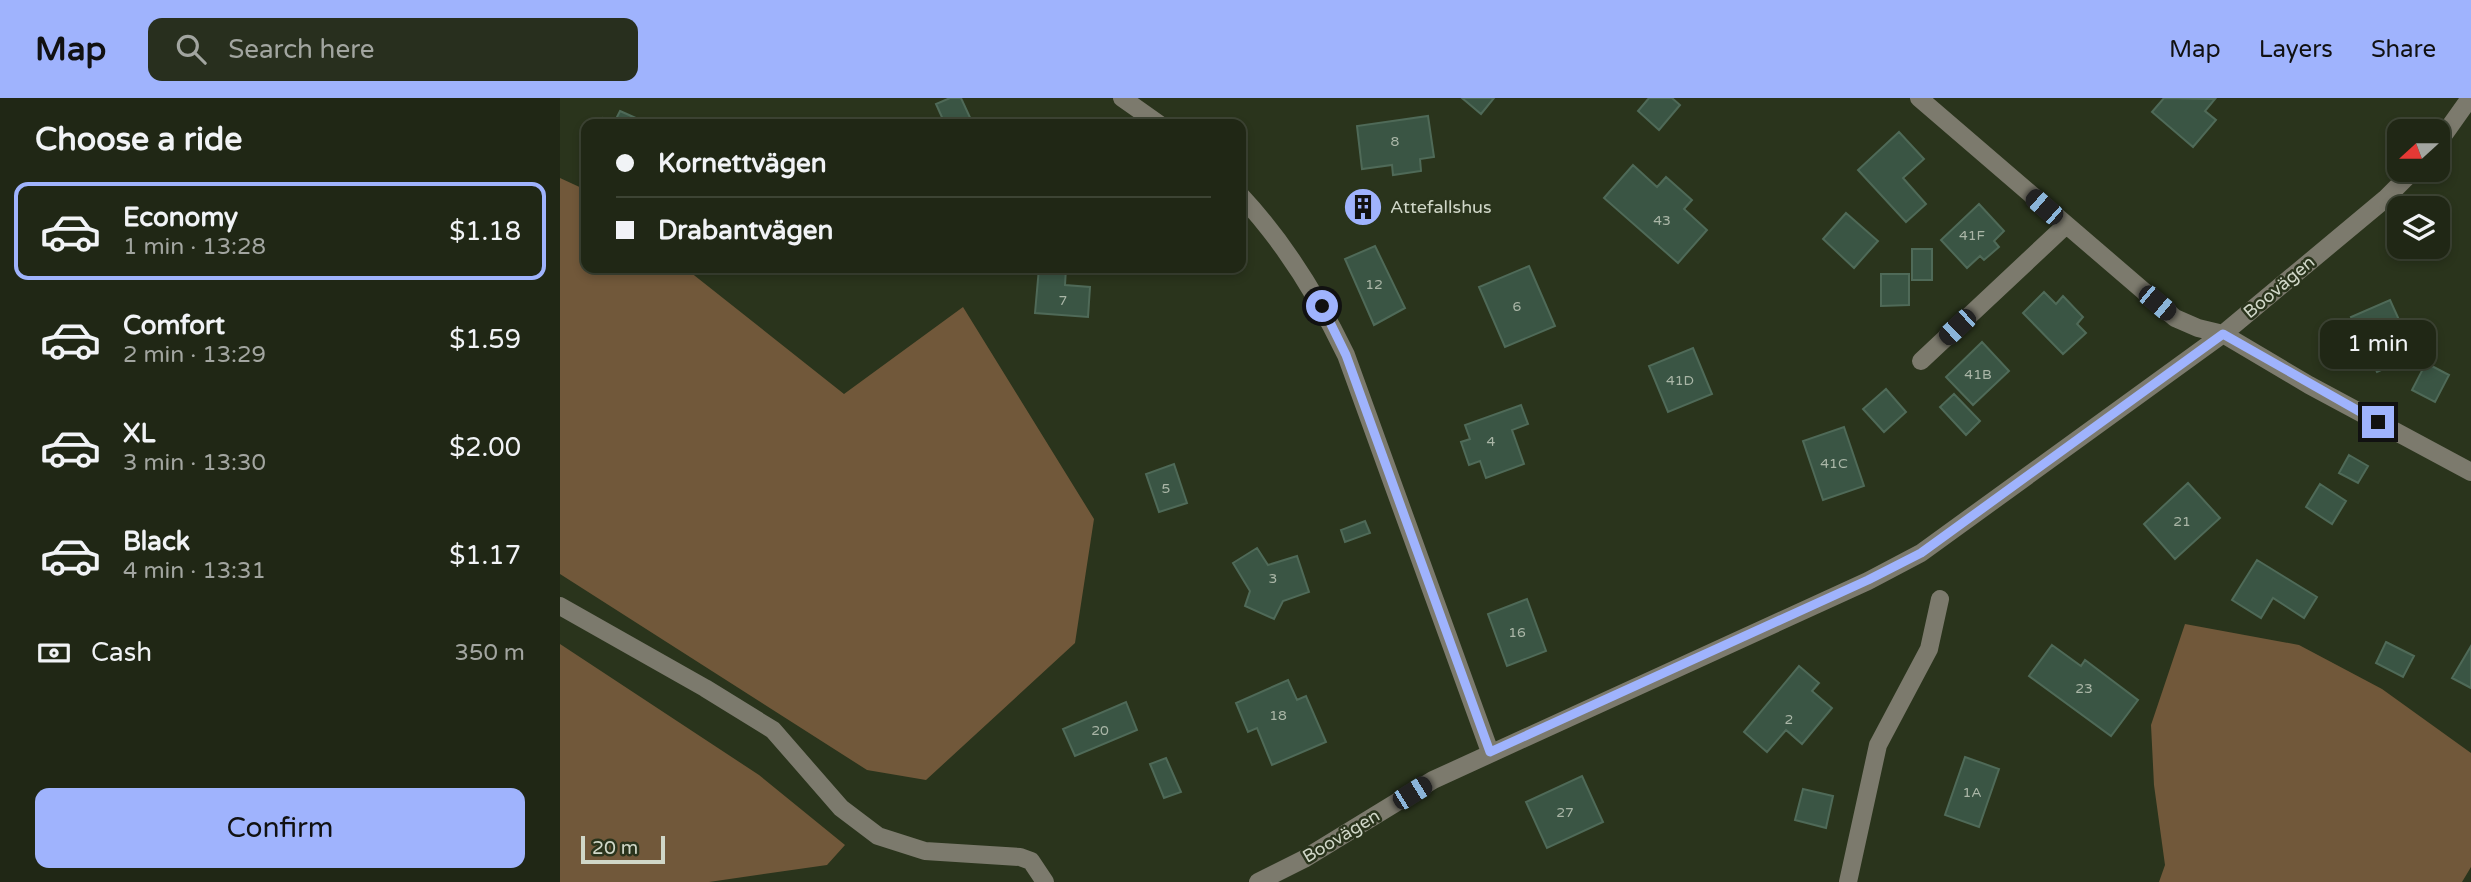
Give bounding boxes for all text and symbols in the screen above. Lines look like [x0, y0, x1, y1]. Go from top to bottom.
search box [148, 18, 638, 81]
text: Map [35, 30, 106, 69]
icon: search [172, 30, 210, 68]
text: Search here [228, 34, 374, 65]
text: Map [2169, 35, 2221, 64]
text: Layers [2259, 35, 2333, 64]
text: Share [2371, 35, 2436, 64]
north arrow [2387, 119, 2450, 182]
map controls [2387, 119, 2450, 259]
text: Choose a ride [35, 121, 242, 159]
house number: 8 [1391, 133, 1400, 150]
text: Kornettvägen [658, 148, 827, 179]
car [2022, 185, 2067, 229]
building icon: Attefallshus [1342, 186, 1384, 228]
place label: Attefallshus [1390, 196, 1492, 218]
button: layers [2387, 196, 2450, 259]
icon: car [39, 200, 102, 263]
text: Economy [123, 202, 238, 233]
house number: 43 [1653, 212, 1671, 229]
text: Drabantvägen [658, 215, 833, 246]
text: $1.18 [449, 216, 521, 247]
house number: 41F [1959, 227, 1986, 244]
text: 1 min · 13:28 [123, 233, 266, 261]
street label: Boovägen [2239, 251, 2319, 323]
house number: 12 [1365, 276, 1383, 293]
car [2135, 281, 2180, 325]
route start [1306, 290, 1338, 322]
house number: 7 [1059, 292, 1067, 309]
house number: 6 [1513, 298, 1522, 315]
car [1935, 305, 1980, 349]
icon: car [39, 308, 102, 371]
text: Comfort [123, 310, 225, 341]
callout: 1 min [2320, 320, 2436, 370]
text: $1.59 [449, 324, 521, 355]
text: 1 min [2347, 330, 2409, 358]
text: 2 min · 13:29 [123, 341, 266, 369]
house number: 41B [1964, 366, 1992, 383]
house number: 41D [1666, 372, 1694, 389]
route end [2362, 406, 2394, 438]
icon: car [39, 416, 102, 479]
text: XL [123, 418, 155, 449]
text: $2.00 [449, 432, 521, 463]
house number: 4 [1487, 433, 1496, 450]
text: 3 min · 13:30 [123, 449, 266, 477]
house number: 41C [1820, 455, 1848, 472]
house number: 5 [1162, 480, 1170, 497]
house number: 21 [2173, 513, 2191, 530]
icon: car [39, 524, 102, 587]
text: Black [123, 526, 190, 557]
text: $1.17 [449, 540, 521, 571]
text: 4 min · 13:31 [123, 557, 266, 585]
house number: 3 [1269, 570, 1277, 587]
house number: 16 [1508, 624, 1526, 641]
icon: cash [35, 634, 73, 672]
text: Cash [91, 637, 152, 668]
text: 350 m [455, 639, 525, 667]
house number: 23 [2075, 680, 2093, 697]
house number: 18 [1269, 707, 1287, 724]
house number: 2 [1785, 711, 1793, 728]
house number: 20 [1091, 722, 1109, 739]
car [1389, 773, 1436, 813]
house number: 1A [1962, 784, 1982, 801]
button: Confirm [35, 788, 525, 868]
street label: Boovägen [1298, 804, 1384, 868]
house number: 27 [1556, 804, 1574, 821]
scale bar [581, 833, 665, 865]
text: 20 m [592, 837, 638, 859]

